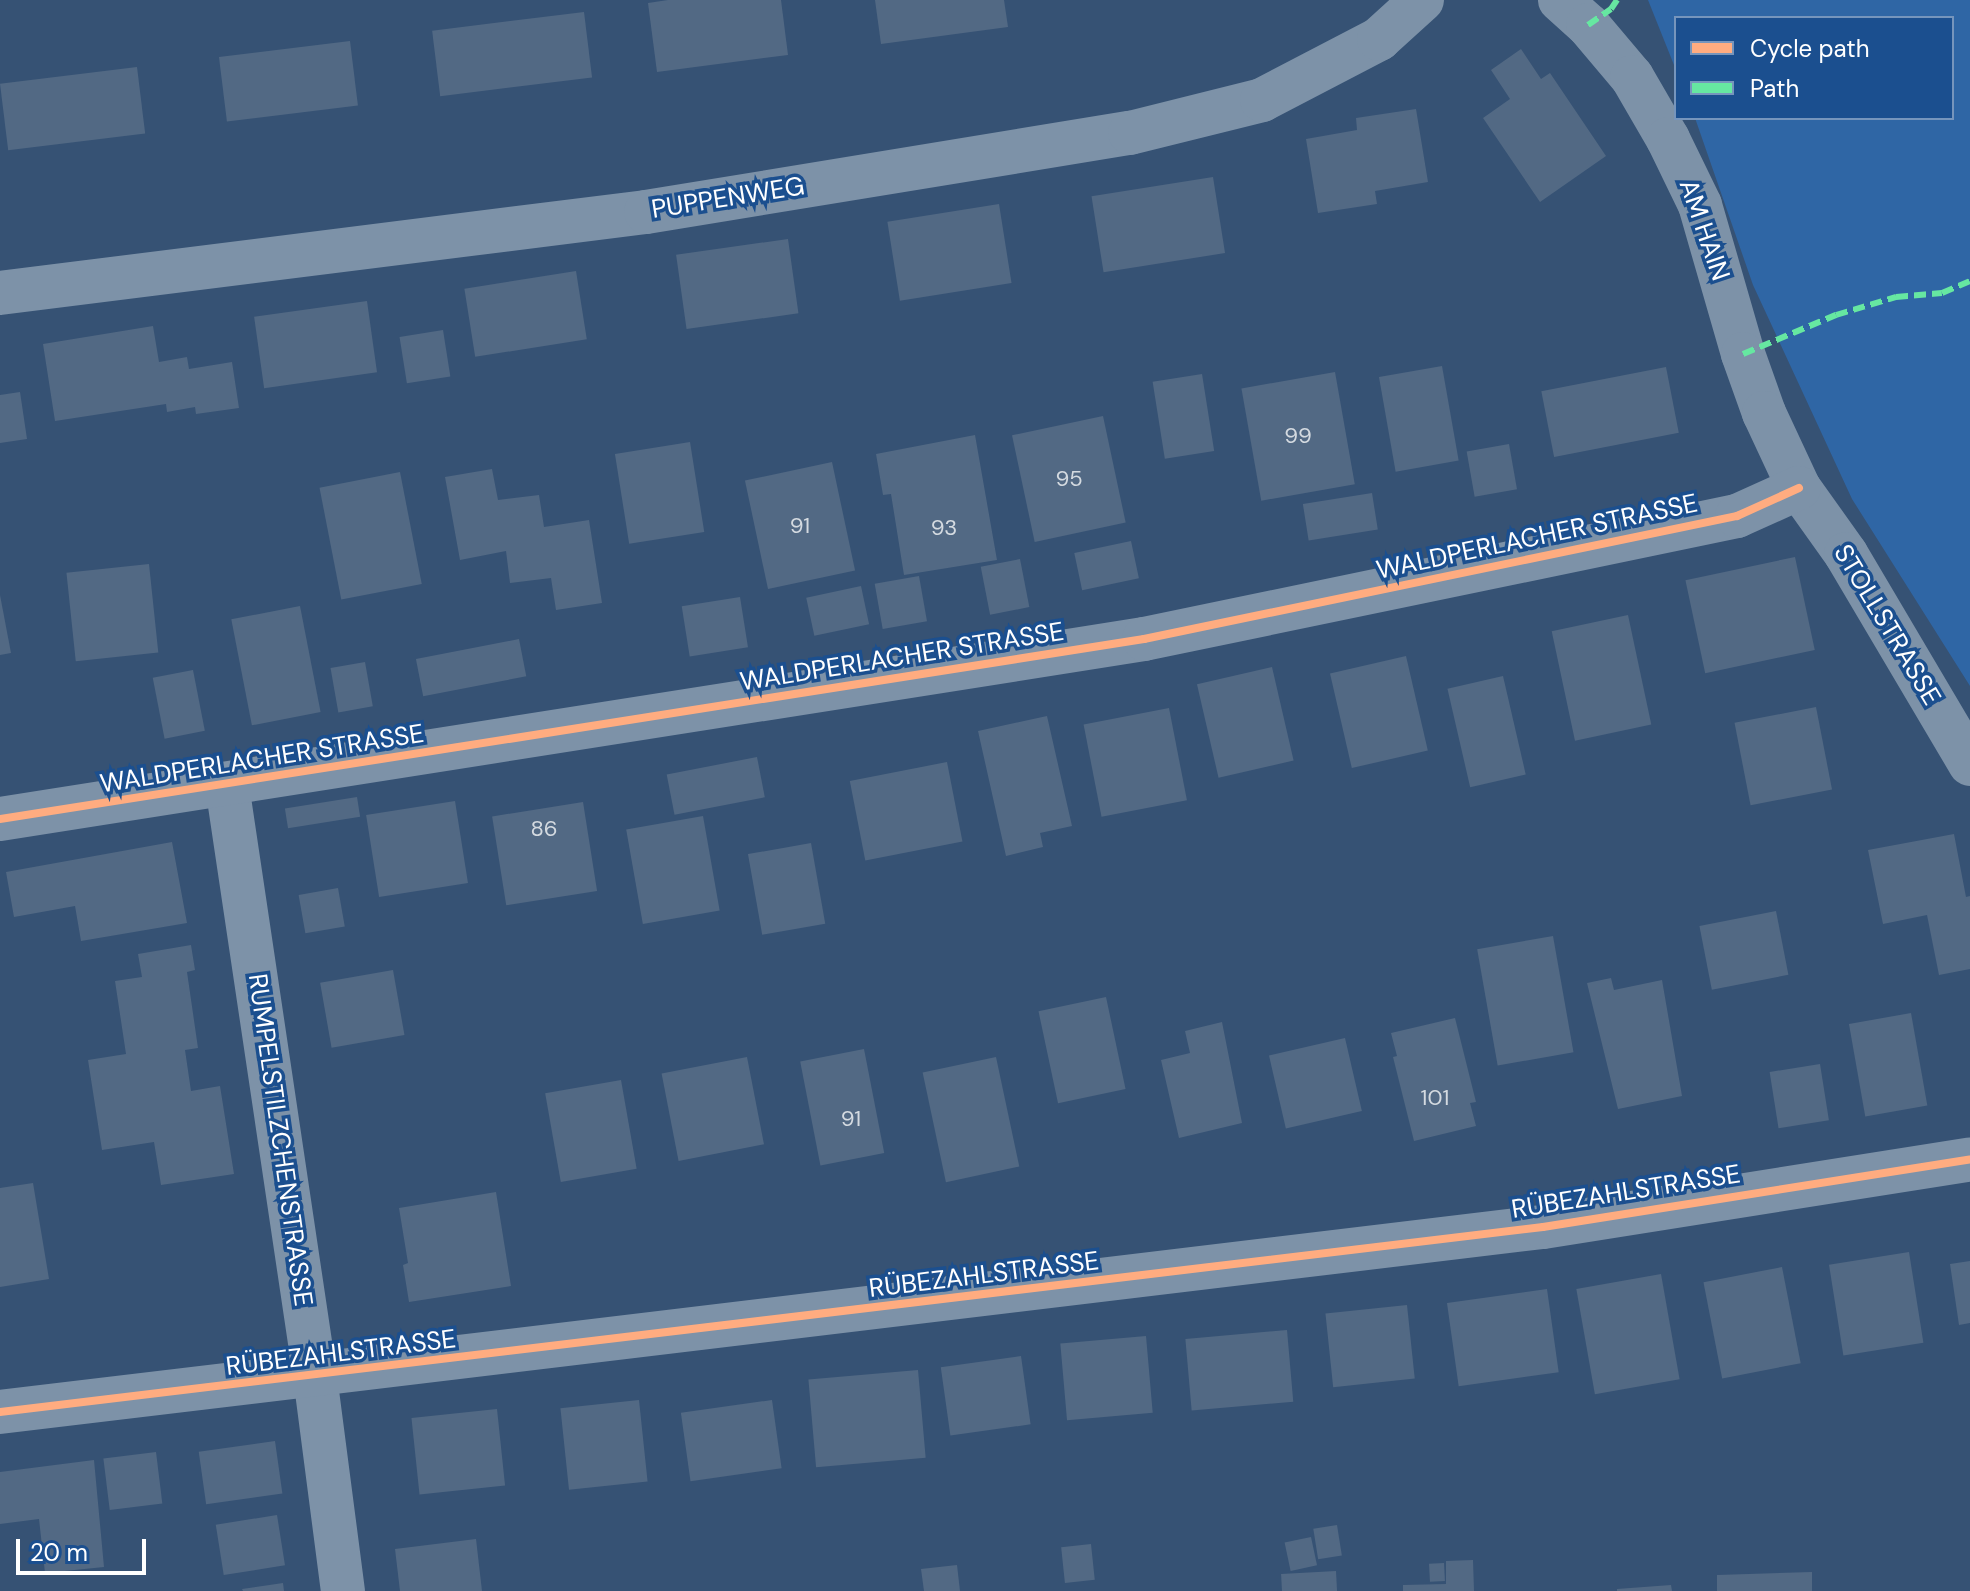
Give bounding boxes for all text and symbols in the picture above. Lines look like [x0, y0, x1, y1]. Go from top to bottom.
legend [1674, 16, 1954, 120]
text: Cycle path [1750, 33, 1869, 64]
text: Path [1750, 73, 1799, 104]
street label: PUPPENWEG [649, 171, 807, 225]
street label: AM HAIN [1672, 175, 1736, 285]
house number: 99 [1284, 423, 1312, 449]
house number: 95 [1055, 466, 1083, 492]
street label: WALDPERLACHER STRASSE [1374, 488, 1700, 586]
house number: 91 [790, 513, 810, 539]
house number: 93 [931, 515, 957, 541]
street label: STOLLSTRASSE [1827, 539, 1947, 711]
street label: WALDPERLACHER STRASSE [738, 616, 1066, 698]
street label: WALDPERLACHER STRASSE [98, 718, 426, 800]
house number: 86 [530, 816, 558, 842]
street label: RUMPELSTILZCHENSTRASSE [241, 972, 319, 1308]
house number: 101 [1421, 1085, 1449, 1111]
house number: 91 [841, 1106, 861, 1132]
street label: RÜBEZAHLSTRASSE [1509, 1158, 1743, 1226]
street label: RÜBEZAHLSTRASSE [867, 1245, 1101, 1305]
street label: RÜBEZAHLSTRASSE [224, 1323, 458, 1383]
scale bar [20, 1523, 150, 1573]
text: 20 m [30, 1537, 88, 1568]

